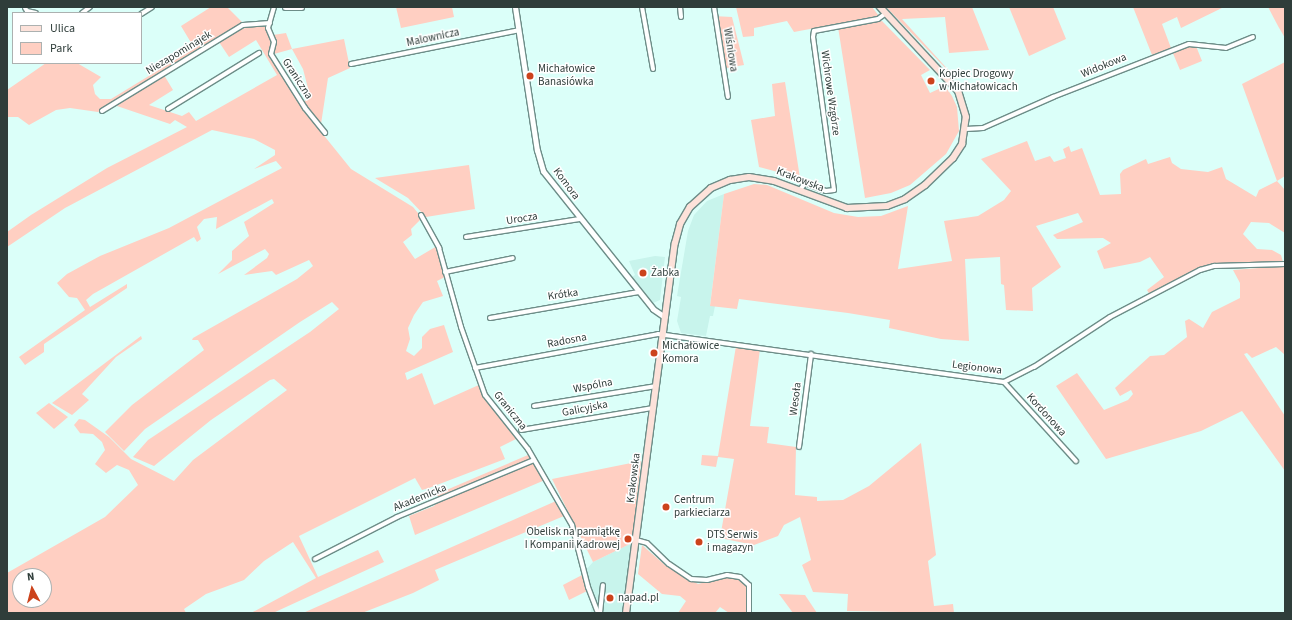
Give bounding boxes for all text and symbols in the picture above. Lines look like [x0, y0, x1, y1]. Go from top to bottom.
legend [12, 12, 142, 64]
text: Ulica [50, 20, 75, 37]
street label: Malownicza [405, 26, 461, 50]
street label: Wiśniowa [720, 27, 740, 73]
street label: Niezapominajek [144, 28, 214, 78]
text: Park [50, 40, 72, 57]
street label: Wichrowe Wzgórze [817, 50, 843, 136]
street label: Widokowa [1079, 51, 1129, 81]
street label: Graniczna [279, 56, 315, 102]
place label: Michałowice Banasiówka [538, 63, 595, 89]
place label: Kopiec Drogowy w Michałowicach [939, 68, 1018, 94]
marker: Michałowice Banasiówka [525, 71, 535, 81]
marker: Kopiec Drogowy w Michałowicach [926, 76, 936, 86]
street label: Komora [550, 165, 582, 203]
street label: Krakowska [774, 165, 826, 195]
street label: Urocza [505, 210, 539, 228]
place label: Żabka [651, 266, 679, 280]
marker: Żabka [638, 268, 648, 278]
street label: Krótka [547, 286, 579, 304]
street label: Radosna [546, 331, 588, 351]
place label: Michałowice Komora [662, 340, 719, 366]
marker: Michałowice Komora [649, 348, 659, 358]
street label: Legionowa [951, 358, 1003, 378]
street label: Wspólna [572, 376, 614, 396]
street label: Wesoła [787, 382, 805, 416]
street label: Graniczna [490, 389, 530, 433]
street label: Kordonowa [1023, 391, 1069, 439]
street label: Galicyjska [561, 398, 609, 420]
street label: Krakowska [624, 452, 644, 504]
street label: Akademicka [392, 481, 448, 515]
place label: Centrum parkieciarza [674, 494, 730, 520]
marker: Centrum parkieciarza [661, 502, 671, 512]
place label: Obelisk na pamiątkę I Kompanii Kadrowej [525, 526, 620, 552]
place label: DTS Serwis i magazyn [707, 529, 758, 555]
marker: Obelisk na pamiątkę I Kompanii Kadrowej [623, 534, 633, 544]
marker: DTS Serwis i magazyn [694, 537, 704, 547]
north arrow [12, 568, 52, 608]
text: N [26, 569, 35, 584]
place label: napad.pl [618, 591, 659, 605]
marker: napad.pl [605, 593, 615, 603]

